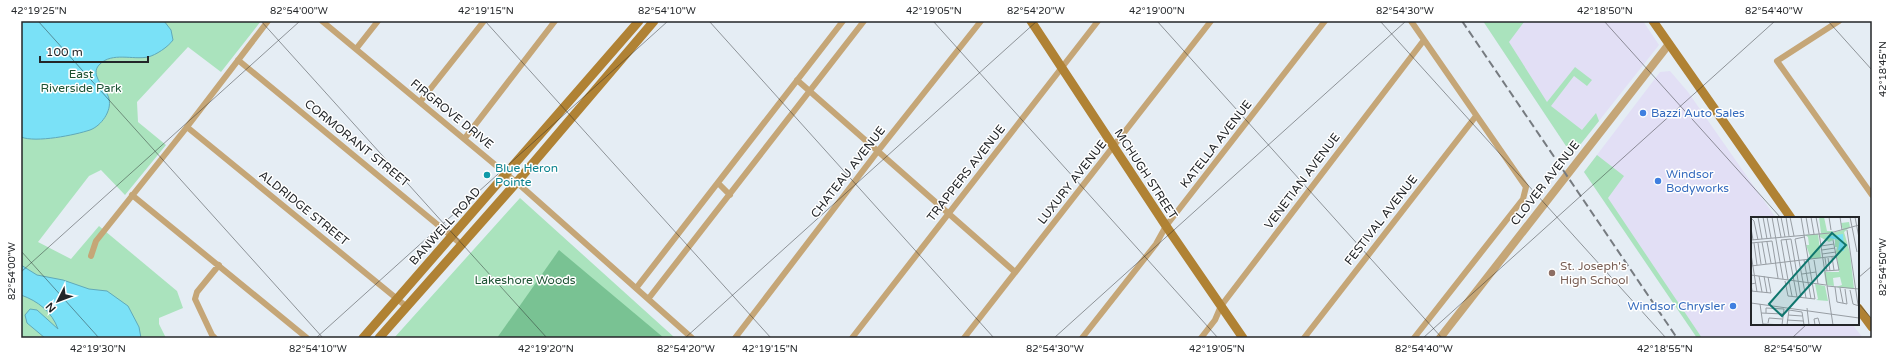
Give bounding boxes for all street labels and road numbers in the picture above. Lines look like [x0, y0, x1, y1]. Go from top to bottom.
street label: FIRGROVE DRIVE [408, 76, 497, 152]
street label: CORMORANT STREET [302, 96, 413, 190]
street label: KATELLA AVENUE [1177, 97, 1255, 191]
street label: TRAPPERS AVENUE [924, 122, 1008, 224]
street label: CHATEAU AVENUE [808, 123, 888, 221]
street label: MCHUGH STREET [1112, 126, 1181, 222]
street label: VENETIAN AVENUE [1261, 130, 1343, 232]
street label: LUXURY AVENUE [1035, 137, 1109, 227]
street label: CLOVER AVENUE [1508, 138, 1583, 228]
street label: ALDRIDGE STREET [256, 168, 352, 249]
street label: FESTIVAL AVENUE [1342, 172, 1421, 268]
street label: BANWELL ROAD [406, 184, 484, 268]

